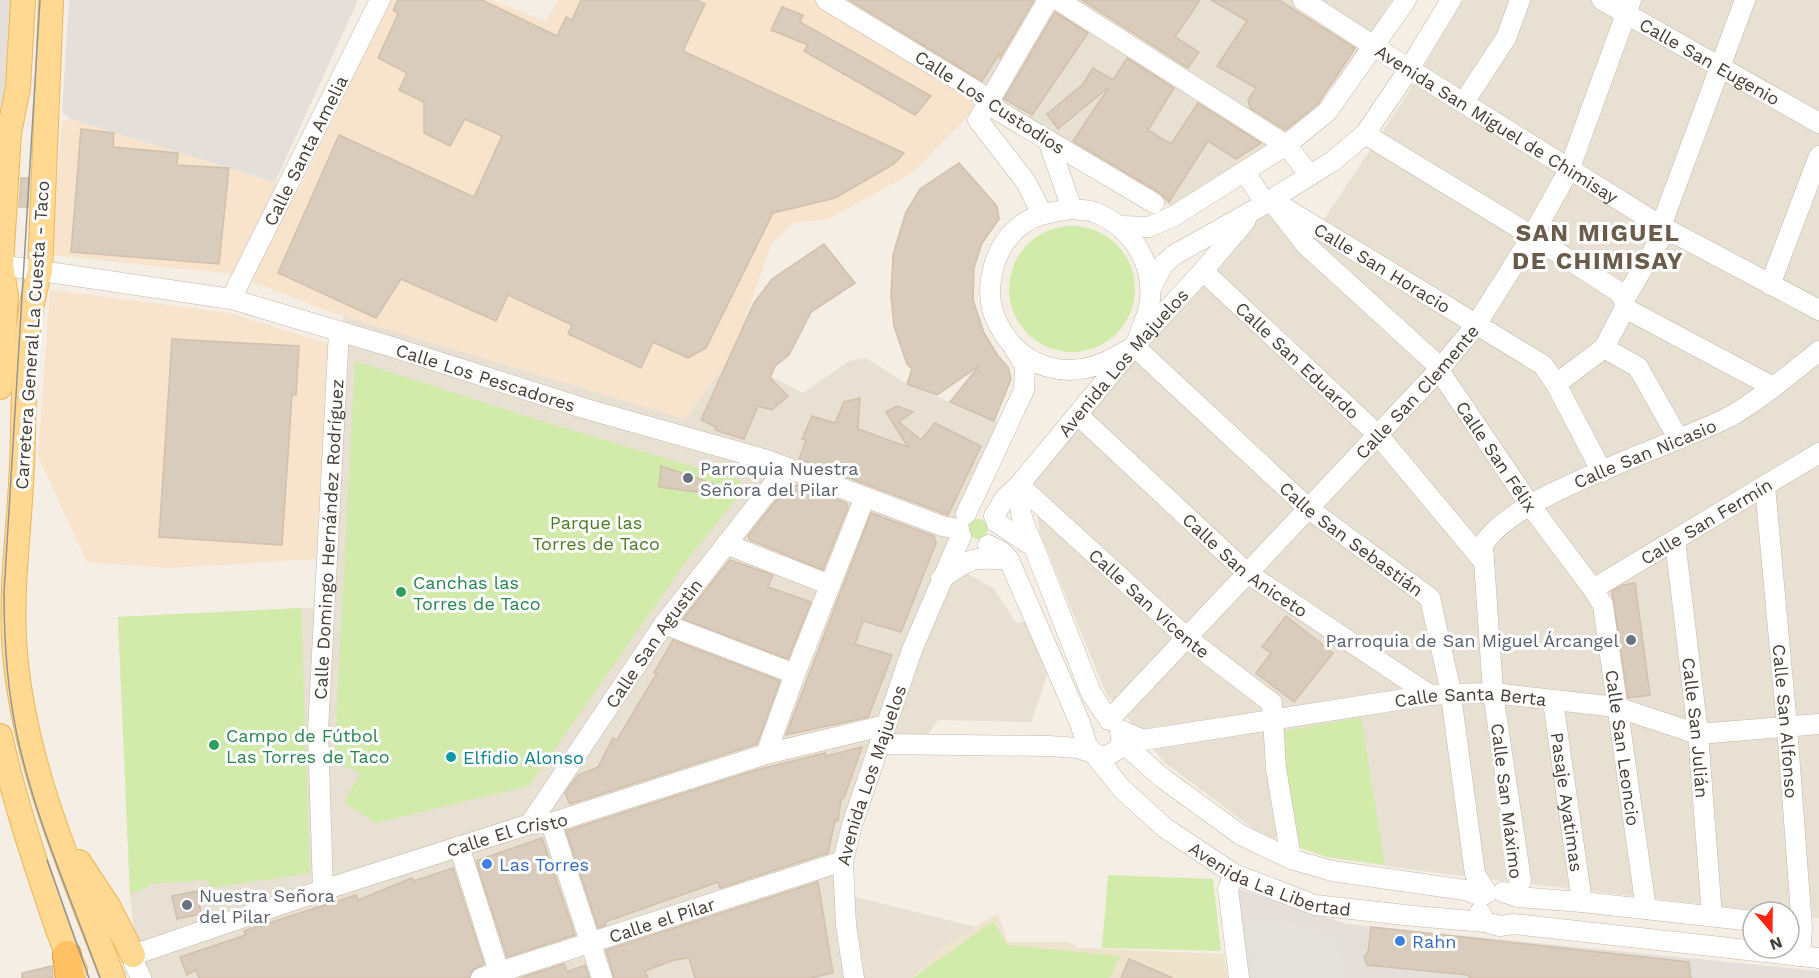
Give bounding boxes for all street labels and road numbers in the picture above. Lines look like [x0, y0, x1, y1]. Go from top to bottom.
street label: Calle San Eugenio [1636, 13, 1784, 109]
street label: Avenida San Miguel de Chimisay [1372, 40, 1623, 208]
street label: Calle Los Custodios [911, 46, 1069, 158]
street label: Calle Santa Amelia [259, 72, 351, 229]
street label: Carretera General La Cuesta - Taco [11, 180, 53, 490]
street label: Calle San Horacio [1310, 218, 1455, 317]
street label: Avenida Los Majuelos [1053, 284, 1192, 441]
street label: Calle San Eduardo [1232, 297, 1364, 423]
street label: Calle San Clemente [1350, 320, 1483, 463]
street label: Calle Los Pescadores [394, 338, 578, 415]
street label: Calle Domingo Hernández Rodríguez [309, 379, 347, 700]
street label: Calle San Félix [1452, 397, 1542, 516]
street label: Calle San Nicasio [1570, 414, 1719, 492]
street label: Calle San Fermín [1636, 473, 1776, 569]
street label: Calle San Sebastián [1276, 477, 1428, 600]
street label: Calle San Aniceto [1179, 508, 1312, 621]
street label: Calle San Vicente [1085, 544, 1214, 662]
street label: Calle San Agustìn [600, 574, 706, 712]
street label: Calle San Alfonso [1769, 643, 1803, 799]
street label: Calle San Julián [1679, 656, 1713, 799]
street label: Calle San Leoncio [1602, 668, 1645, 827]
street label: Avenida Los Majuelos [832, 682, 910, 867]
street label: Calle Santa Berta [1393, 682, 1548, 711]
street label: Calle San Máximo [1487, 722, 1527, 880]
street label: Pasaje Ayatimas [1547, 731, 1588, 873]
street label: Calle El Cristo [444, 808, 570, 860]
street label: Avenida La Libertad [1185, 837, 1352, 919]
street label: Calle el Pilar [606, 893, 718, 947]

